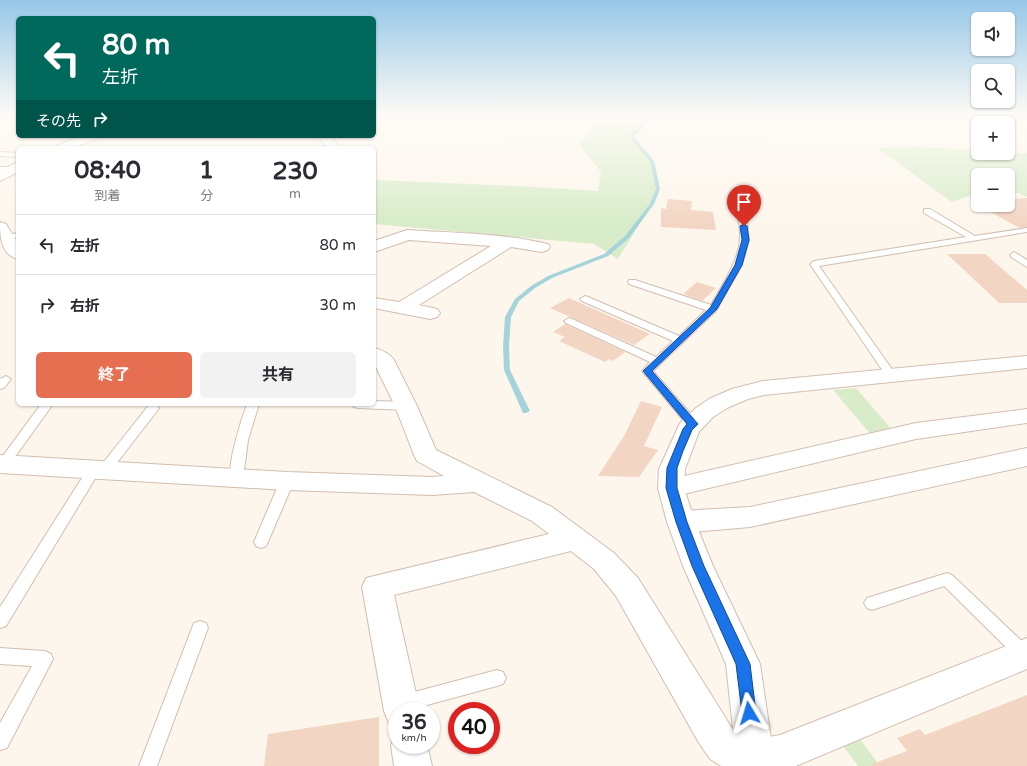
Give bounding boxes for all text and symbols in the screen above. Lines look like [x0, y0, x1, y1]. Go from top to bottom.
map controls [971, 12, 1015, 212]
button: sound [971, 12, 1015, 56]
text: 80 m [102, 28, 170, 62]
icon: left [36, 32, 88, 84]
button: search [971, 64, 1015, 108]
text: 左折 [102, 66, 138, 88]
icon: right [89, 108, 111, 130]
text: その先 [36, 112, 81, 130]
button: + [971, 116, 1015, 160]
text: 08:40 [74, 156, 141, 185]
text: 1 [199, 156, 214, 185]
text: 230 [272, 157, 318, 186]
button: − [971, 168, 1015, 212]
pin [727, 185, 761, 226]
text: m [289, 186, 301, 202]
text: 到着 [95, 188, 121, 204]
text: 分 [200, 188, 213, 204]
icon: arrive [733, 191, 755, 213]
icon: left [36, 234, 58, 256]
text: 80 m [319, 236, 356, 254]
text: 左折 [70, 237, 100, 255]
icon: right [36, 294, 58, 316]
text: 30 m [319, 296, 356, 314]
text: 右折 [70, 297, 100, 315]
button: 終了 [36, 352, 192, 398]
button: 共有 [200, 352, 356, 398]
position arrow [728, 692, 770, 734]
speed limit sign: 40 [448, 702, 500, 754]
text: 36 [401, 711, 427, 735]
text: km/h [401, 732, 427, 744]

